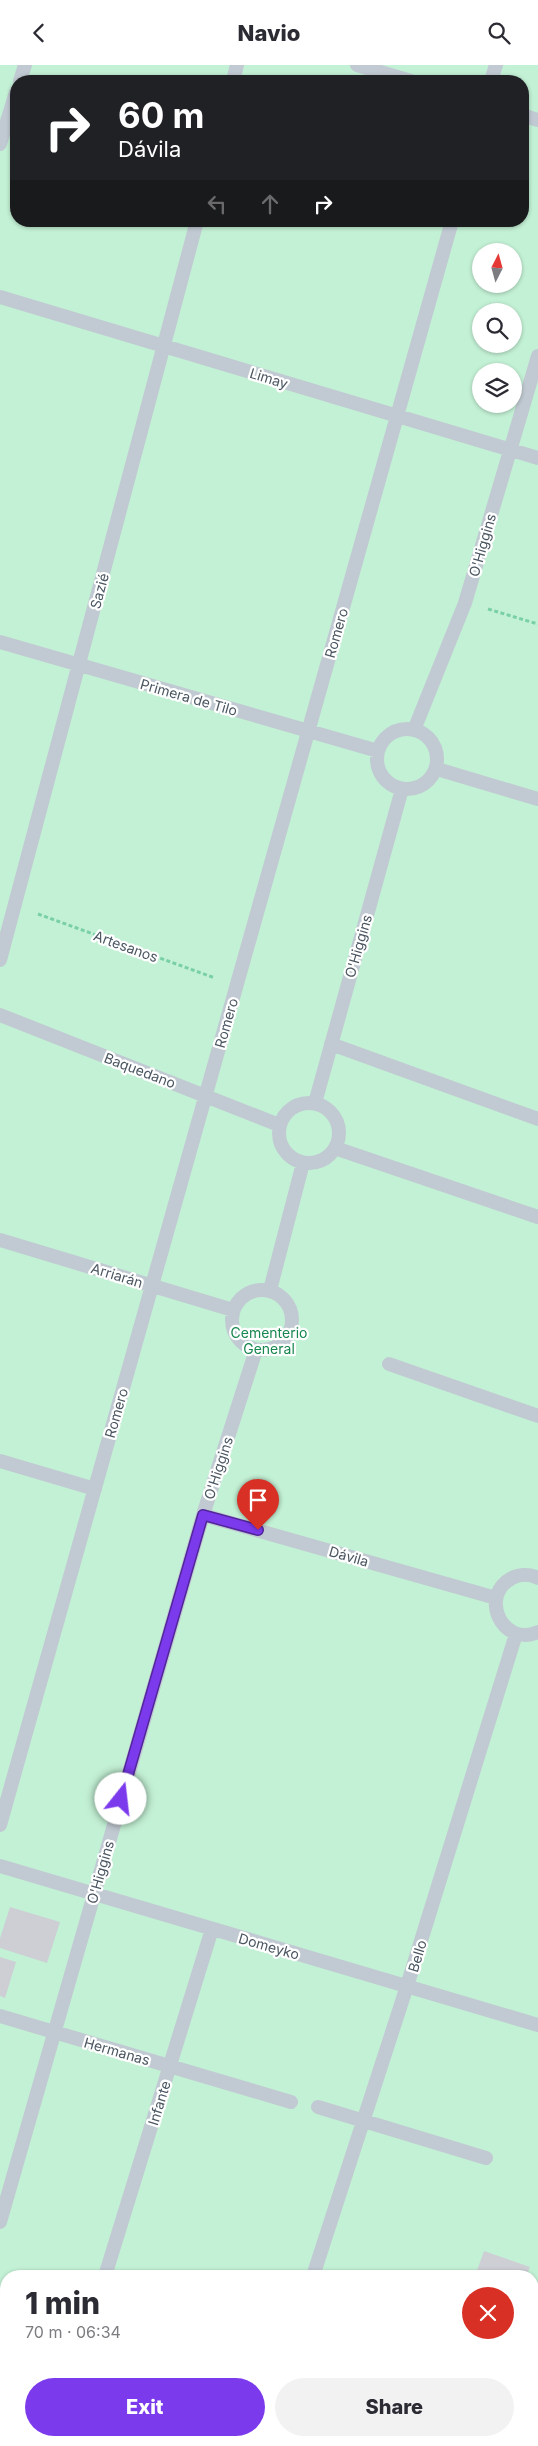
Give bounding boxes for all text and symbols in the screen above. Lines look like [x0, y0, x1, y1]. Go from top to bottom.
icon: back [25, 19, 53, 47]
icon: search [485, 19, 513, 47]
text: Navio [238, 20, 300, 46]
text: 60 m [118, 94, 205, 136]
icon: right [35, 95, 100, 160]
text: Dávila [118, 136, 181, 162]
icon: left [203, 190, 231, 218]
icon: ahead [256, 190, 284, 218]
icon: right [309, 190, 337, 218]
north arrow [472, 243, 522, 293]
map controls [472, 243, 522, 413]
button: search [472, 303, 522, 353]
button: layers [472, 363, 522, 413]
street label: Limay [248, 364, 290, 392]
street label: O'Higgins [465, 511, 499, 579]
street label: Sazié [86, 571, 112, 611]
street label: Romero [321, 606, 351, 660]
street label: Primera de Tilo [138, 675, 240, 719]
street label: O'Higgins [341, 912, 375, 980]
street label: Artesanos [92, 927, 160, 965]
street label: Romero [211, 996, 241, 1050]
street label: Baquedano [102, 1049, 178, 1091]
street label: Arriarán [89, 1259, 145, 1291]
park label: Cementerio General [231, 1324, 307, 1357]
street label: Romero [101, 1386, 131, 1440]
street label: O'Higgins [200, 1435, 236, 1501]
pin [237, 1479, 279, 1530]
icon: arrive [244, 1486, 272, 1514]
street label: Dávila [327, 1542, 371, 1570]
position arrow [94, 1772, 146, 1824]
street label: O'Higgins [83, 1838, 117, 1906]
street label: Domeyko [237, 1929, 301, 1963]
street label: Bello [404, 1938, 430, 1974]
street label: Hermanas [82, 2033, 152, 2069]
street label: Infante [144, 2079, 174, 2127]
text: 1 min [25, 2285, 100, 2321]
button: close [462, 2287, 514, 2339]
text: 70 m · 06:34 [25, 2322, 121, 2342]
button: Exit [25, 2378, 265, 2436]
button: Share [275, 2378, 514, 2436]

